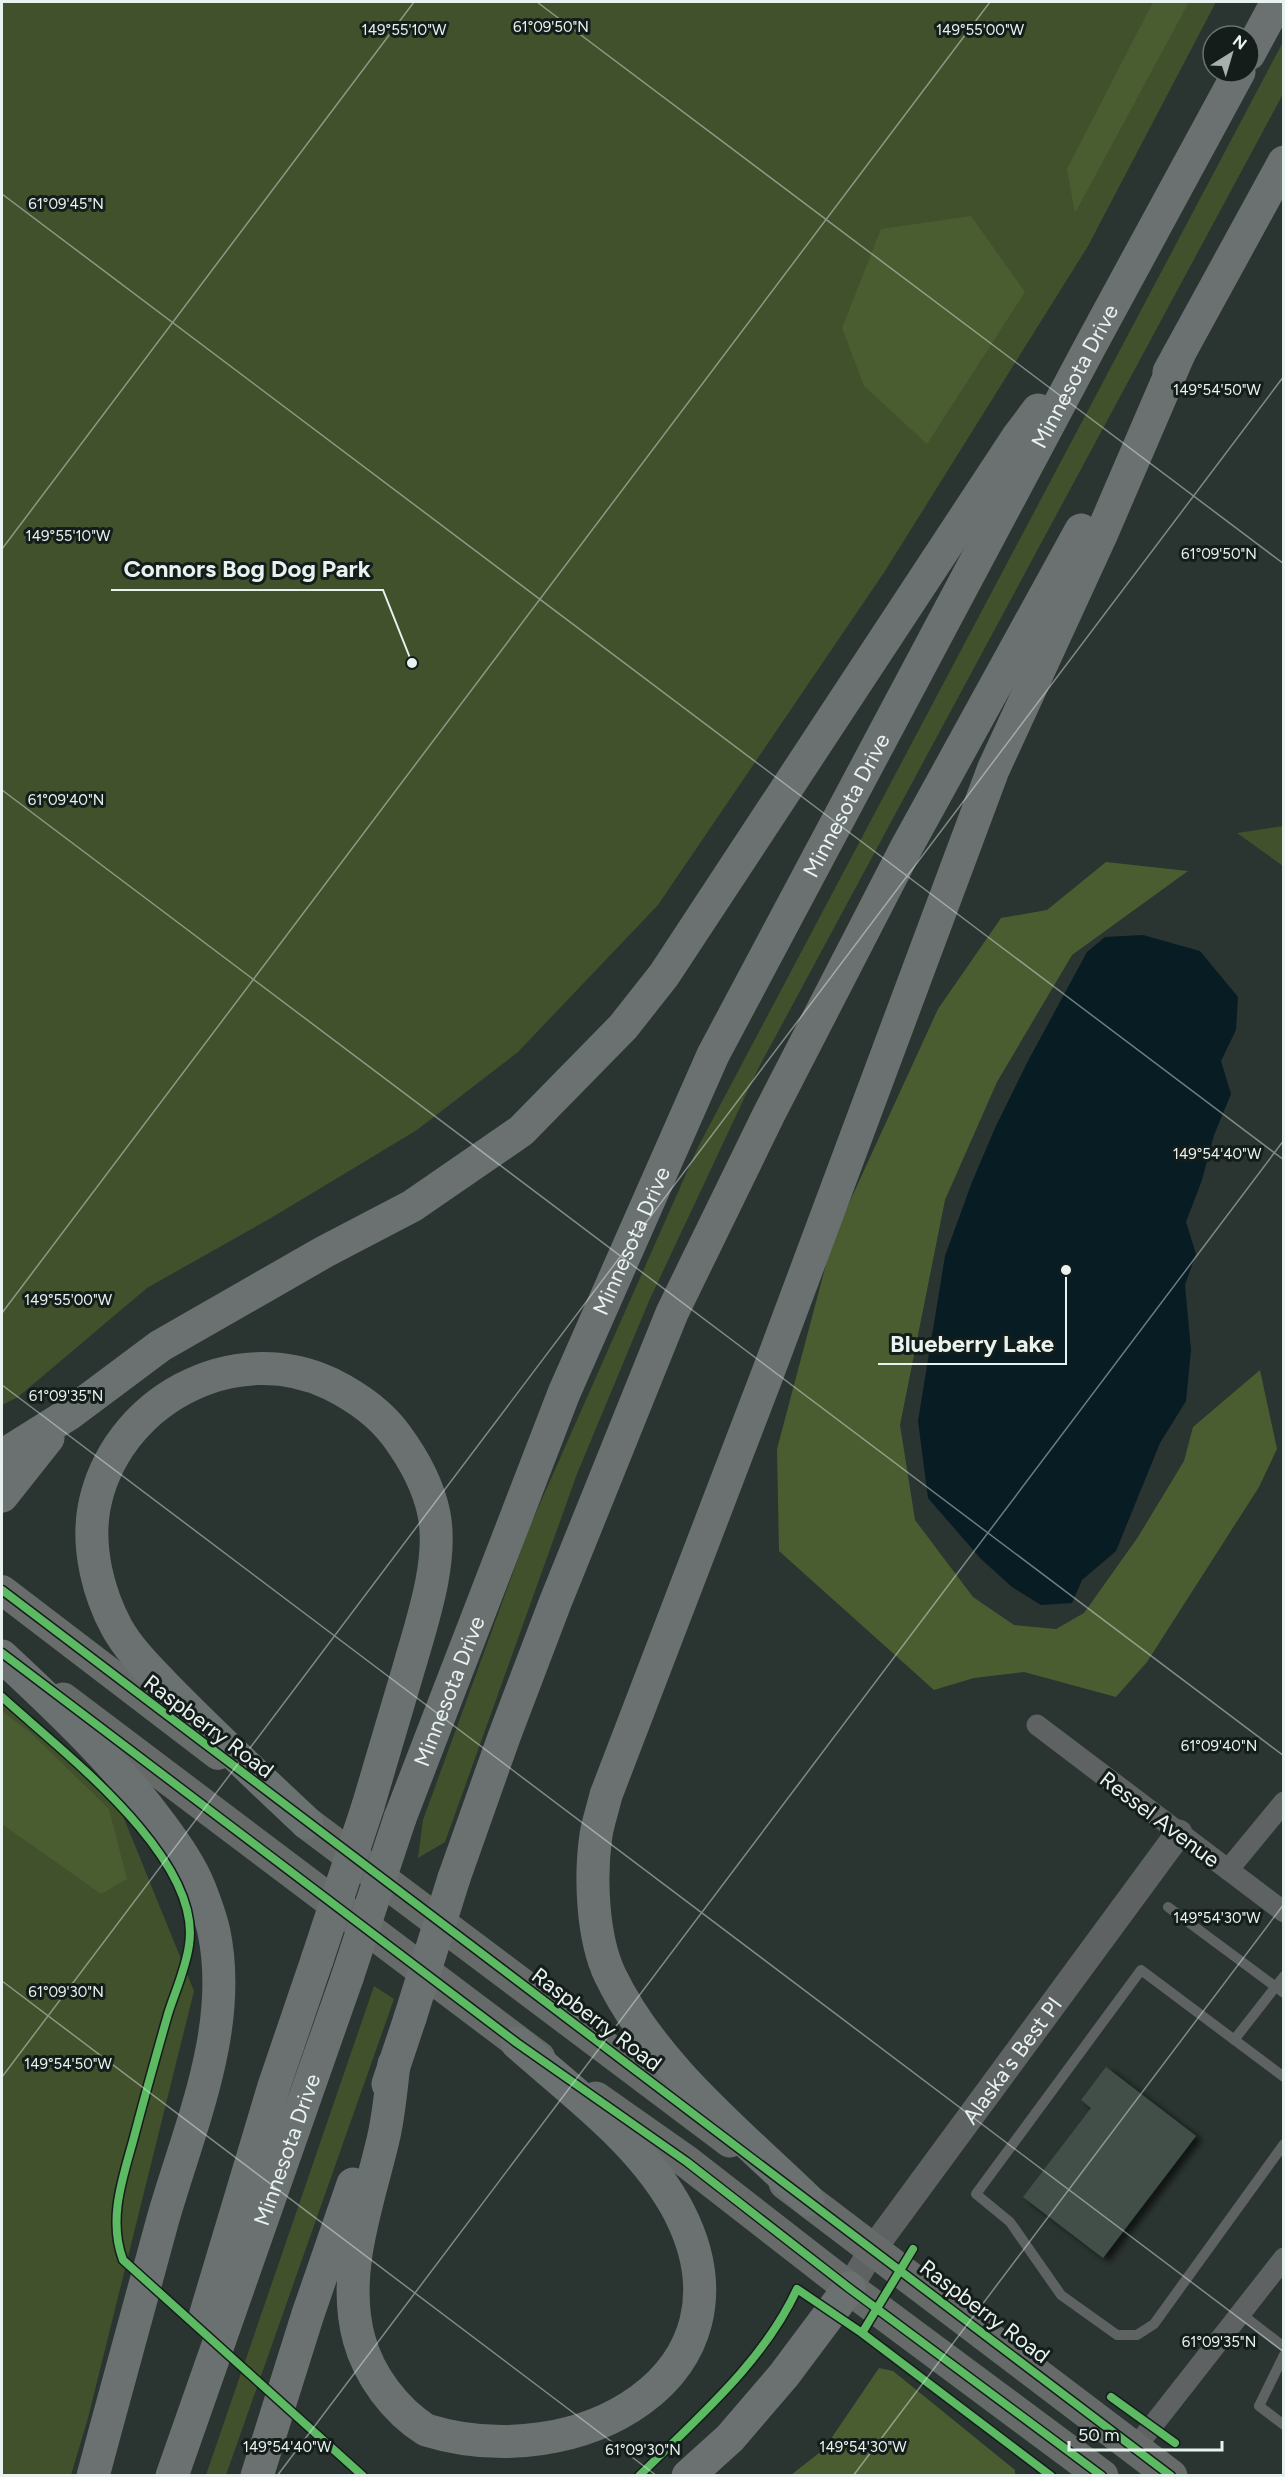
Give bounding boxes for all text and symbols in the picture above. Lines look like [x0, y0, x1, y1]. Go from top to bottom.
text: 61°09'50"N [513, 18, 589, 36]
text: 149°55'10"W [362, 21, 447, 39]
text: 149°55'00"W [936, 21, 1025, 39]
north arrow [1201, 24, 1261, 84]
text: N [1229, 31, 1250, 54]
text: 61°09'45"N [28, 195, 104, 213]
street label: Minnesota Drive [1025, 300, 1124, 453]
text: 149°54'50"W [1173, 381, 1262, 399]
text: 149°55'10"W [26, 527, 111, 545]
text: 61°09'50"N [1181, 545, 1257, 563]
callout: Connors Bog Dog Park [111, 548, 383, 590]
text: Connors Bog Dog Park [123, 554, 371, 583]
street label: Minnesota Drive [797, 729, 896, 882]
text: 61°09'40"N [28, 791, 104, 809]
text: 149°54'40"W [1173, 1145, 1262, 1163]
street label: Minnesota Drive [587, 1163, 676, 1319]
text: 149°55'00"W [24, 1291, 113, 1309]
callout: Blueberry Lake [878, 1322, 1066, 1364]
text: Blueberry Lake [890, 1329, 1054, 1358]
text: 61°09'35"N [29, 1387, 103, 1405]
street label: Minnesota Drive [408, 1612, 491, 1770]
street label: Raspberry Road [138, 1669, 279, 1784]
text: 61°09'40"N [1181, 1737, 1257, 1755]
street label: Ressel Avenue [1094, 1766, 1225, 1873]
text: 149°54'30"W [1173, 1909, 1261, 1927]
street label: Raspberry Road [526, 1962, 667, 2077]
text: 61°09'30"N [28, 1983, 104, 2001]
street label: Alaska's Best PI [956, 1992, 1068, 2130]
text: 149°54'50"W [24, 2055, 113, 2073]
street label: Minnesota Drive [248, 2070, 326, 2229]
street label: Raspberry Road [914, 2254, 1055, 2369]
text: 61°09'35"N [1182, 2333, 1256, 2351]
scale bar [1069, 2414, 1222, 2452]
text: 50 m [1078, 2424, 1120, 2446]
text: 149°54'40"W [243, 2438, 332, 2456]
text: 149°54'30"W [819, 2438, 907, 2456]
text: 61°09'30"N [605, 2441, 681, 2459]

